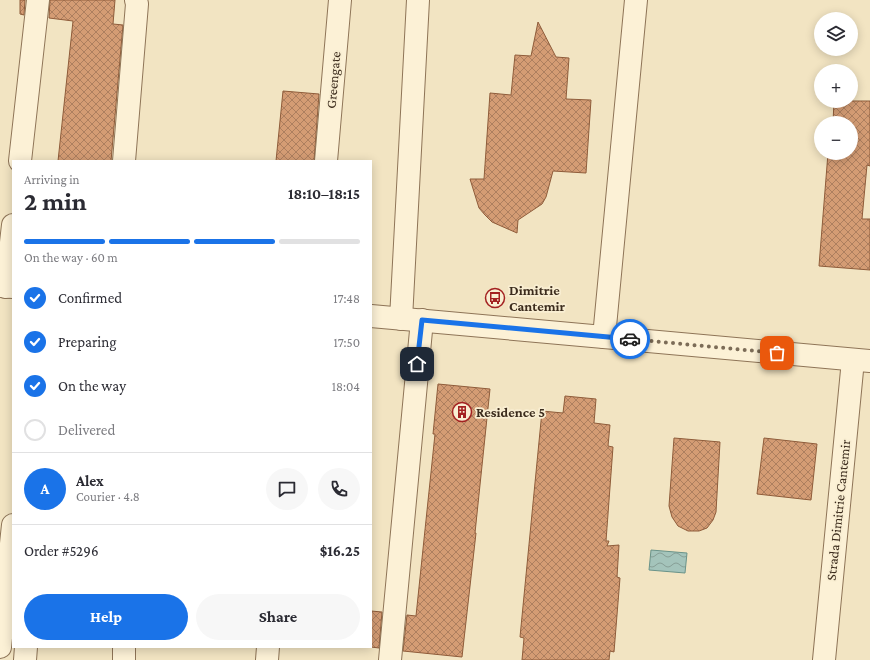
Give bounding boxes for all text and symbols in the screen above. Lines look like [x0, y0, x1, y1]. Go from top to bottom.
map controls [814, 12, 858, 160]
button: layers [814, 12, 858, 56]
street label: Greengate [323, 51, 343, 109]
button: + [814, 64, 858, 108]
button: − [814, 116, 858, 160]
text: Arriving in [24, 172, 80, 187]
text: 18:10–18:15 [288, 186, 360, 202]
text: 2 min [24, 187, 87, 216]
text: On the way · 60 m [24, 250, 118, 265]
place label: Dimitrie Cantemir [509, 282, 566, 314]
icon: check [24, 287, 46, 309]
bus stop icon: Dimitrie Cantemir [484, 287, 506, 309]
text: Confirmed [58, 290, 122, 306]
text: 17:48 [333, 291, 360, 306]
courier [610, 319, 650, 359]
icon: car [619, 328, 641, 350]
icon: check [24, 331, 46, 353]
text: Preparing [58, 334, 117, 350]
text: 17:50 [333, 335, 360, 350]
pin [760, 336, 794, 370]
icon: bag [766, 342, 788, 364]
pin [400, 347, 434, 381]
icon: home [406, 353, 428, 375]
icon: check [24, 375, 46, 397]
text: On the way [58, 378, 126, 394]
text: 18:04 [332, 379, 360, 394]
building icon: Residence 5 [451, 401, 473, 423]
place label: Residence 5 [476, 404, 545, 420]
text: Delivered [58, 422, 115, 438]
street label: Strada Dimitrie Cantemir [823, 439, 853, 581]
button: chat [266, 468, 308, 510]
button: phone [318, 468, 360, 510]
text: Alex [76, 473, 104, 489]
text: A [41, 481, 49, 497]
text: Courier · 4.8 [76, 489, 140, 504]
text: Order #5296 [24, 543, 99, 559]
text: $16.25 [320, 543, 360, 559]
button: Help [24, 594, 188, 640]
button: Share [196, 594, 360, 640]

